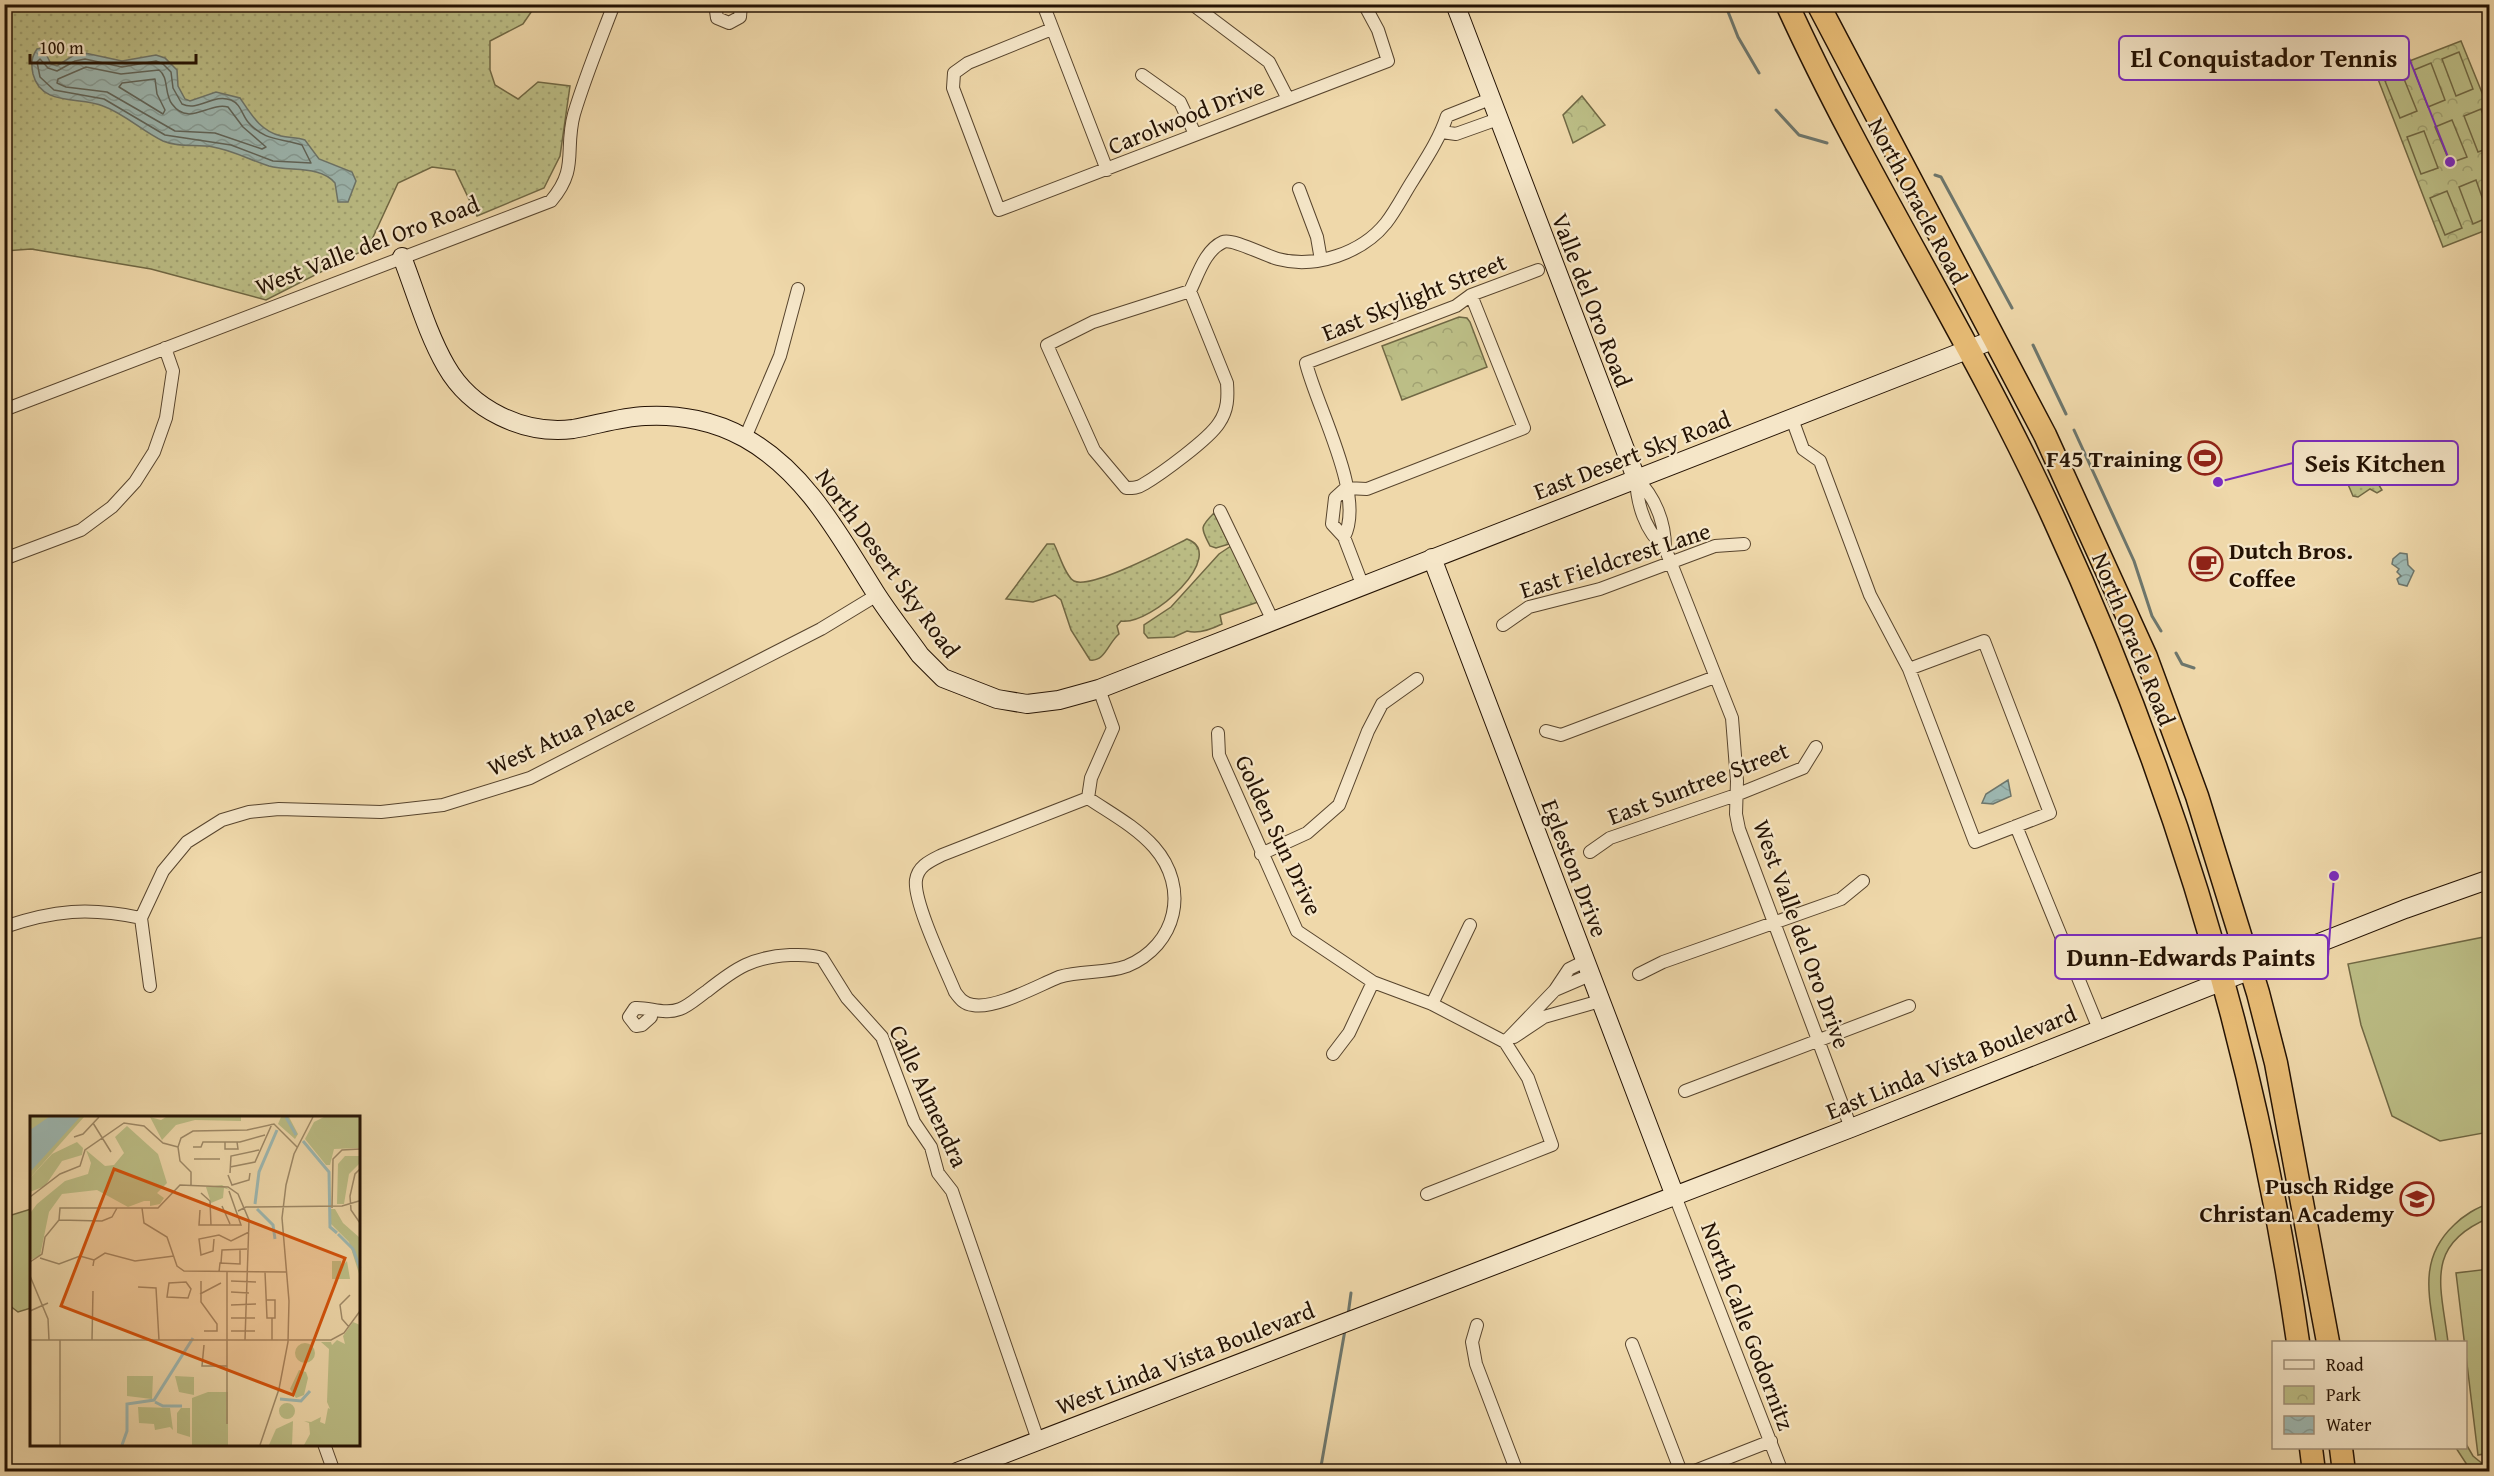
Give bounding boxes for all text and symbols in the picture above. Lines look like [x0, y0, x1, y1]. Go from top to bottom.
scale bar [30, 27, 196, 65]
text: 100 m [39, 34, 84, 61]
callout: El Conquistador Tennis [2119, 36, 2409, 80]
text: El Conquistador Tennis [2131, 38, 2397, 77]
street label: Carolwood Drive [1102, 69, 1270, 163]
street label: North Oracle Road [1859, 111, 1977, 291]
street label: West Valle del Oro Road [250, 186, 484, 304]
street label: Valle del Oro Road [1543, 208, 1641, 392]
street label: East Skylight Street [1317, 244, 1512, 350]
street label: East Desert Sky Road [1528, 401, 1736, 509]
sports icon: F45 Training [2187, 440, 2223, 476]
place label: F45 Training [2046, 441, 2182, 476]
callout: Seis Kitchen [2293, 441, 2458, 485]
text: Seis Kitchen [2305, 443, 2446, 482]
street label: North Desert Sky Road [807, 461, 969, 665]
street label: East Fieldcrest Lane [1515, 513, 1715, 607]
place label: Dutch Bros. Coffee [2229, 533, 2353, 596]
cafe icon: Dutch Bros. Coffee [2188, 546, 2224, 582]
street label: North Oracle Road [2083, 547, 2185, 731]
street label: West Atua Place [481, 685, 641, 785]
street label: East Suntree Street [1602, 732, 1794, 834]
street label: Golden Sun Drive [1227, 749, 1331, 921]
street label: Egleston Drive [1533, 794, 1617, 942]
street label: West Valle del Oro Drive [1744, 815, 1860, 1053]
callout: Dunn-Edwards Paints [2055, 935, 2328, 979]
text: Dunn-Edwards Paints [2067, 937, 2315, 976]
street label: East Linda Vista Boulevard [1821, 996, 2082, 1128]
street label: Calle Almendra [881, 1019, 978, 1174]
inset map [30, 1116, 360, 1446]
place label: Pusch Ridge Christan Academy [2199, 1168, 2395, 1231]
school or university icon: Pusch Ridge Christan Academy [2399, 1181, 2435, 1217]
street label: North Calle Godornitz [1692, 1217, 1804, 1435]
street label: West Linda Vista Boulevard [1051, 1292, 1320, 1424]
legend [2272, 1341, 2467, 1449]
text: Road [2326, 1351, 2364, 1378]
text: Park [2326, 1381, 2362, 1408]
text: Water [2326, 1411, 2372, 1438]

